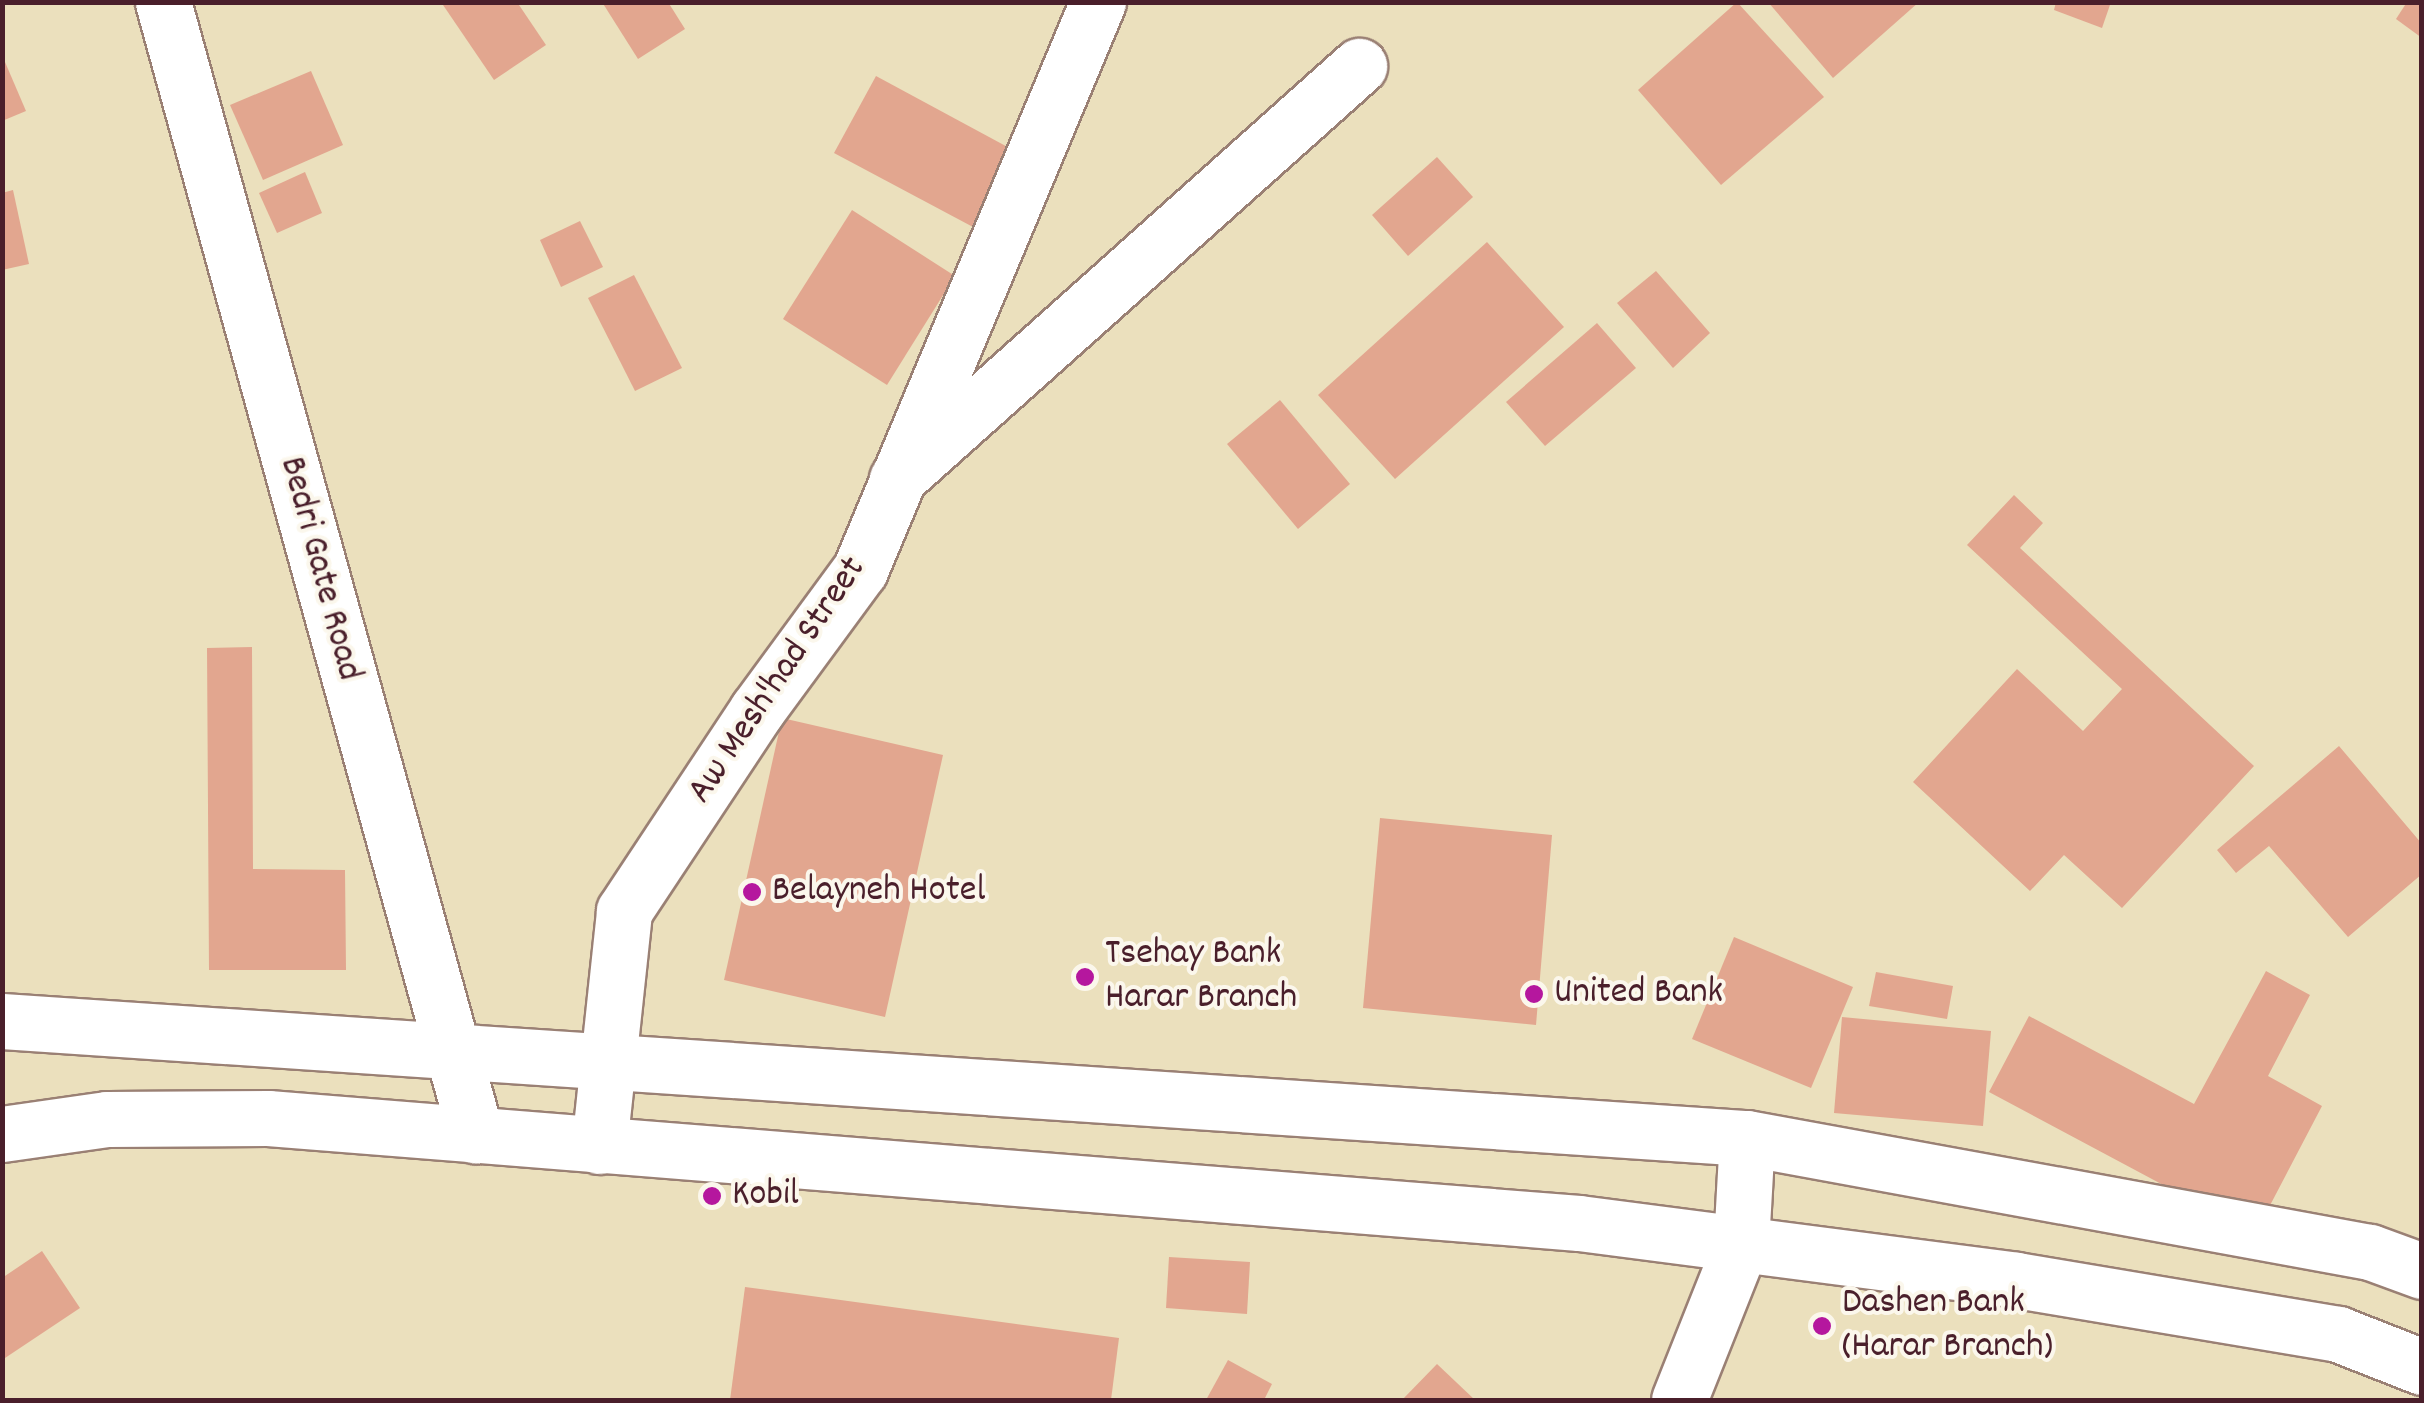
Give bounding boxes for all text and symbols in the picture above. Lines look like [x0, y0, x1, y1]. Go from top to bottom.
street label: Bedri Gate Road [267, 452, 371, 686]
street label: Aw Mesh'had Street [679, 549, 877, 813]
place label: Belayneh Hotel [772, 869, 986, 915]
marker: Belayneh Hotel [741, 881, 763, 903]
place label: Tsehay Bank Harar Branch [1105, 932, 1297, 1022]
marker: Tsehay Bank Harar Branch [1074, 966, 1096, 988]
place label: United Bank [1554, 971, 1723, 1017]
marker: United Bank [1523, 983, 1545, 1005]
place label: Kobil [732, 1173, 799, 1219]
marker: Kobil [701, 1185, 723, 1207]
place label: Dashen Bank (Harar Branch) [1842, 1281, 2053, 1370]
marker: Dashen Bank (Harar Branch) [1811, 1315, 1833, 1337]

